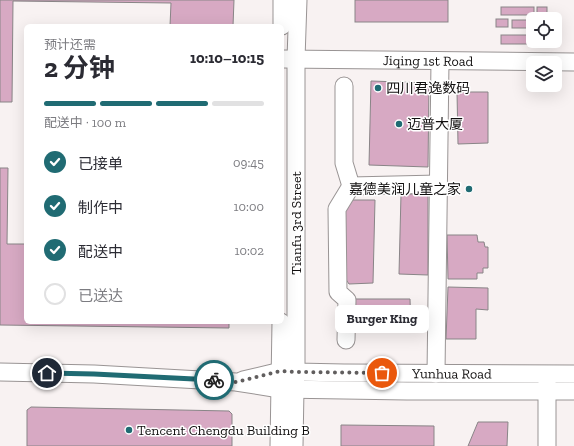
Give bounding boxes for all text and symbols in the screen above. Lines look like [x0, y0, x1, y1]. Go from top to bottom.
map controls [526, 12, 562, 92]
button: locate [526, 12, 562, 48]
text: 预计还需 [44, 37, 96, 52]
text: 10:10–10:15 [190, 49, 264, 67]
text: 2 分钟 [44, 52, 115, 84]
street label: Jiqing 1st Road [383, 52, 474, 69]
button: layers [526, 56, 562, 92]
place label: 四川君逸数码 [386, 80, 470, 97]
marker: 四川君逸数码 [373, 83, 383, 93]
text: 配送中 · 100 m [44, 115, 126, 130]
place label: 迈普大厦 [407, 116, 463, 133]
marker: 迈普大厦 [394, 119, 404, 129]
icon: check [44, 151, 66, 173]
text: 已接单 [78, 155, 123, 173]
text: 09:45 [233, 155, 264, 170]
street label: Tianfu 3rd Street [288, 171, 305, 275]
place label: 嘉德美润儿童之家 [349, 181, 461, 198]
marker: 嘉德美润儿童之家 [464, 184, 474, 194]
icon: check [44, 195, 66, 217]
text: 制作中 [78, 199, 123, 217]
text: 10:00 [234, 199, 264, 214]
icon: check [44, 239, 66, 261]
text: 配送中 [78, 243, 123, 261]
text: 10:02 [234, 243, 264, 258]
text: 已送达 [78, 287, 123, 305]
callout: Burger King [335, 305, 429, 333]
text: Burger King [347, 311, 417, 326]
pin [30, 356, 64, 390]
pin [365, 356, 399, 390]
courier [194, 360, 234, 400]
icon: home [36, 362, 58, 384]
icon: bag [371, 362, 393, 384]
street label: Yunhua Road [411, 365, 492, 382]
icon: bike [203, 369, 225, 391]
place label: Tencent Chengdu Building B [137, 422, 310, 439]
marker: Tencent Chengdu Building B [124, 425, 134, 435]

